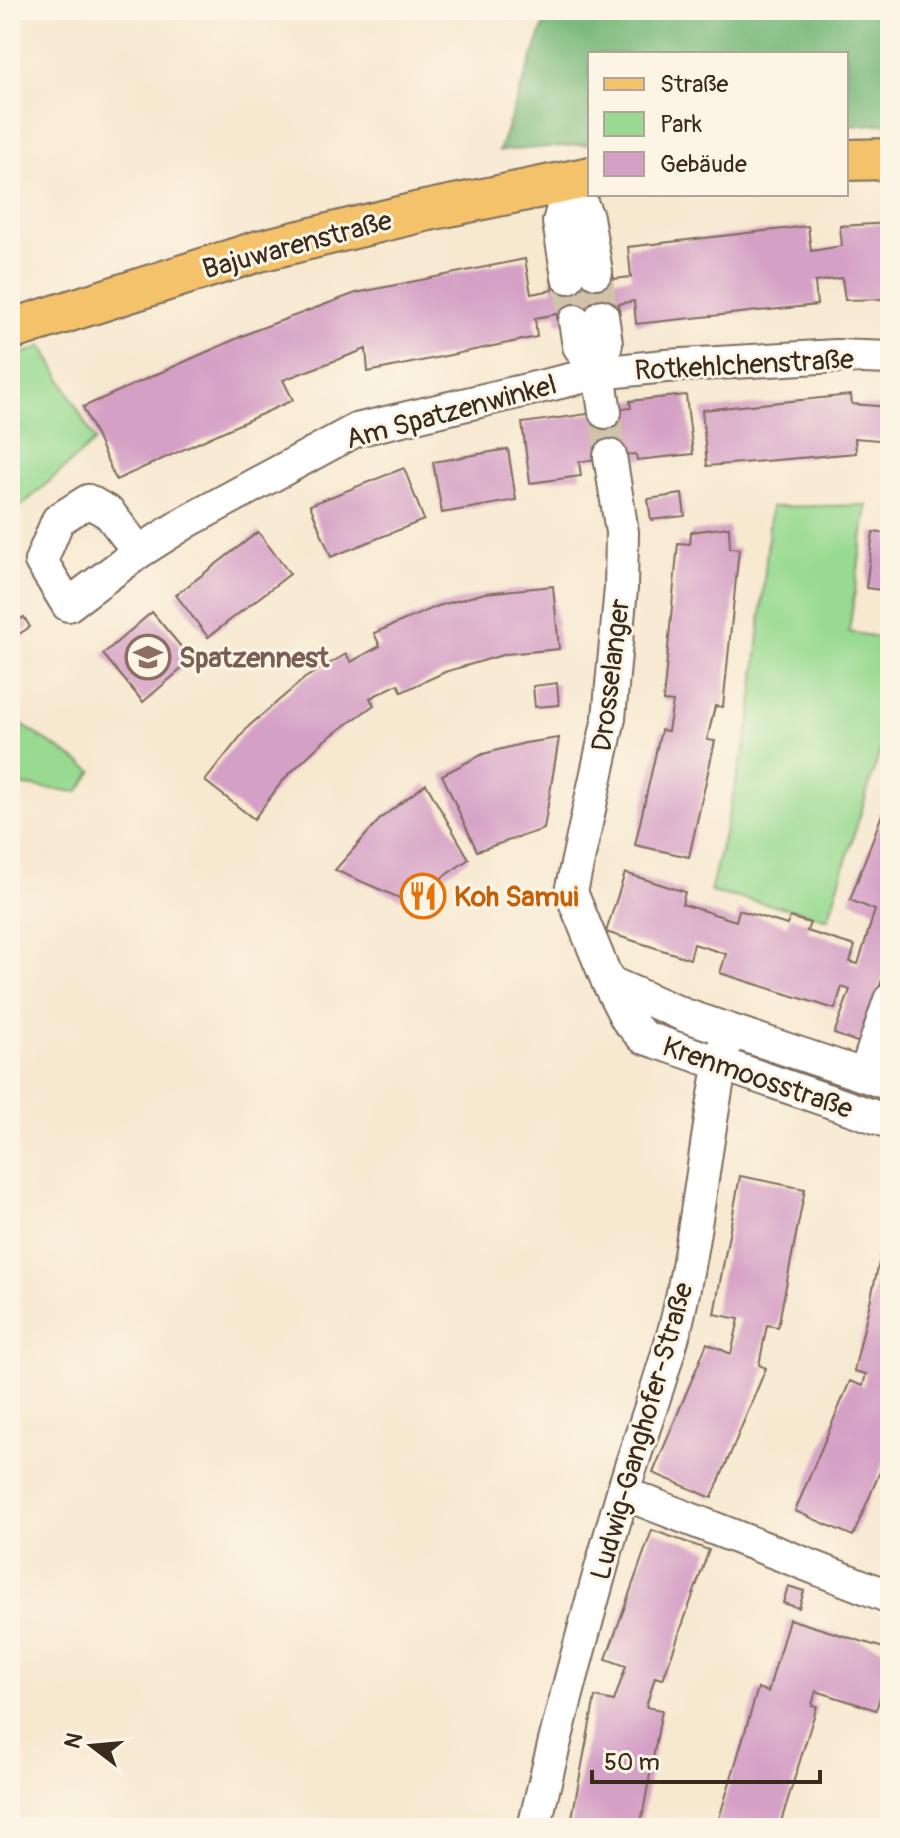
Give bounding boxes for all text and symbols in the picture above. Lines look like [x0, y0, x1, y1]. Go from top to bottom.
legend [588, 52, 848, 196]
text: Straße [660, 70, 728, 99]
text: Park [660, 110, 702, 139]
text: Gebäude [660, 150, 747, 179]
street label: Bajuwarenstraße [199, 203, 396, 288]
street label: Rotkehlchenstraße [634, 342, 855, 389]
street label: Am Spatzenwinkel [342, 367, 561, 457]
street label: Drosselanger [585, 597, 638, 753]
school or university icon: Spatzennest [124, 633, 172, 681]
place label: Spatzennest [179, 641, 330, 676]
restaurant icon: Koh Samui [399, 872, 447, 920]
place label: Koh Samui [454, 880, 578, 915]
street label: Krenmoosstraße [658, 1030, 857, 1127]
street label: Ludwig-Ganghofer-Straße [583, 1279, 702, 1584]
north arrow [52, 1706, 132, 1786]
text: N [58, 1730, 89, 1752]
scale bar [592, 1734, 820, 1784]
text: 50 m [604, 1748, 660, 1777]

